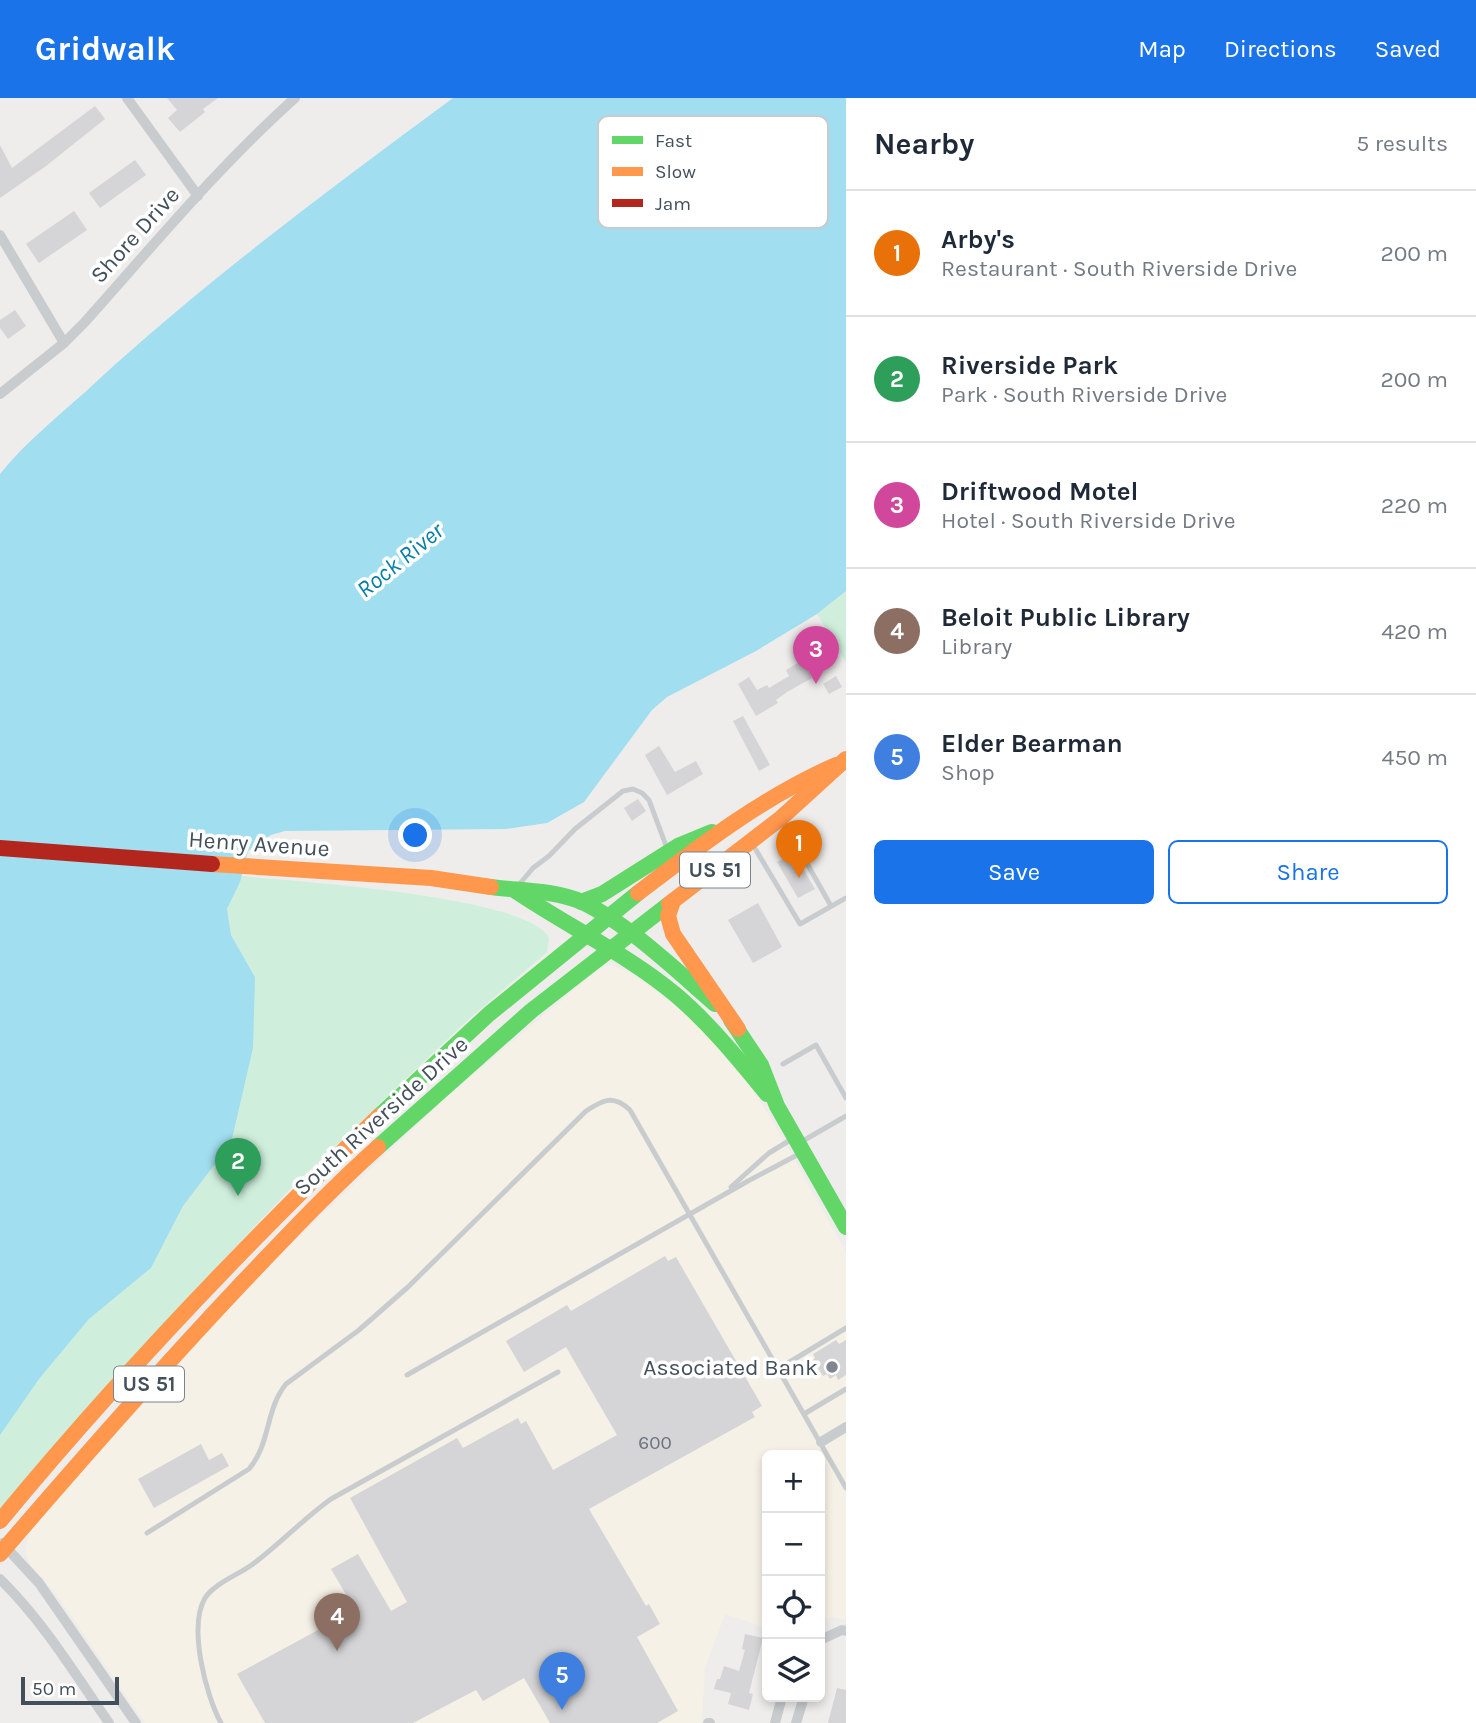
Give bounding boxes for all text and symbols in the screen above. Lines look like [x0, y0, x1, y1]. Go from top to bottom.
text: Gridwalk [35, 30, 175, 68]
text: Map [1138, 35, 1186, 63]
text: Directions [1224, 35, 1337, 63]
text: Saved [1375, 35, 1441, 63]
legend [598, 116, 828, 228]
text: Nearby [874, 126, 974, 162]
text: Fast [655, 130, 692, 152]
text: 5 results [1356, 130, 1448, 157]
text: Slow [655, 161, 696, 183]
street label: Shore Drive [85, 182, 185, 288]
text: Jam [655, 193, 691, 215]
text: Arby's [941, 224, 1015, 255]
text: 1 [893, 240, 901, 267]
text: 200 m [1380, 240, 1448, 267]
text: Restaurant · South Riverside Drive [941, 255, 1297, 282]
text: Riverside Park [941, 350, 1118, 381]
text: 2 [890, 366, 904, 393]
text: 200 m [1380, 366, 1448, 393]
text: Park · South Riverside Drive [941, 381, 1227, 408]
text: Driftwood Motel [941, 476, 1138, 507]
text: 3 [890, 492, 904, 519]
text: 220 m [1381, 492, 1448, 519]
text: Hotel · South Riverside Drive [941, 507, 1235, 534]
water label: Rock River [351, 516, 450, 603]
text: Beloit Public Library [941, 602, 1190, 633]
text: 4 [890, 618, 904, 645]
text: 420 m [1381, 618, 1448, 645]
pin: 3 [793, 626, 839, 684]
text: Library [941, 633, 1012, 660]
text: Elder Bearman [941, 728, 1123, 759]
text: 5 [890, 744, 904, 771]
text: 450 m [1382, 744, 1448, 771]
text: Shop [941, 759, 995, 786]
your location [398, 818, 432, 852]
pin: 1 [776, 820, 822, 878]
street label: Henry Avenue [188, 826, 330, 862]
button: Save [874, 840, 1154, 904]
button: Share [1168, 840, 1448, 904]
road number: US 51 [680, 852, 750, 888]
street label: South Riverside Drive [289, 1031, 473, 1201]
pin: 2 [215, 1138, 261, 1196]
place label: Associated Bank [643, 1354, 818, 1381]
marker: Associated Bank [824, 1359, 840, 1375]
road number: US 51 [114, 1366, 184, 1402]
house number: 600 [638, 1432, 672, 1454]
map controls [762, 1450, 825, 1702]
button: + [762, 1450, 825, 1513]
button: − [762, 1513, 825, 1576]
button: locate [762, 1576, 825, 1639]
pin: 4 [314, 1593, 360, 1651]
button: layers [762, 1639, 825, 1702]
pin: 5 [539, 1652, 585, 1710]
scale bar [21, 1674, 119, 1706]
text: 50 m [32, 1678, 76, 1700]

